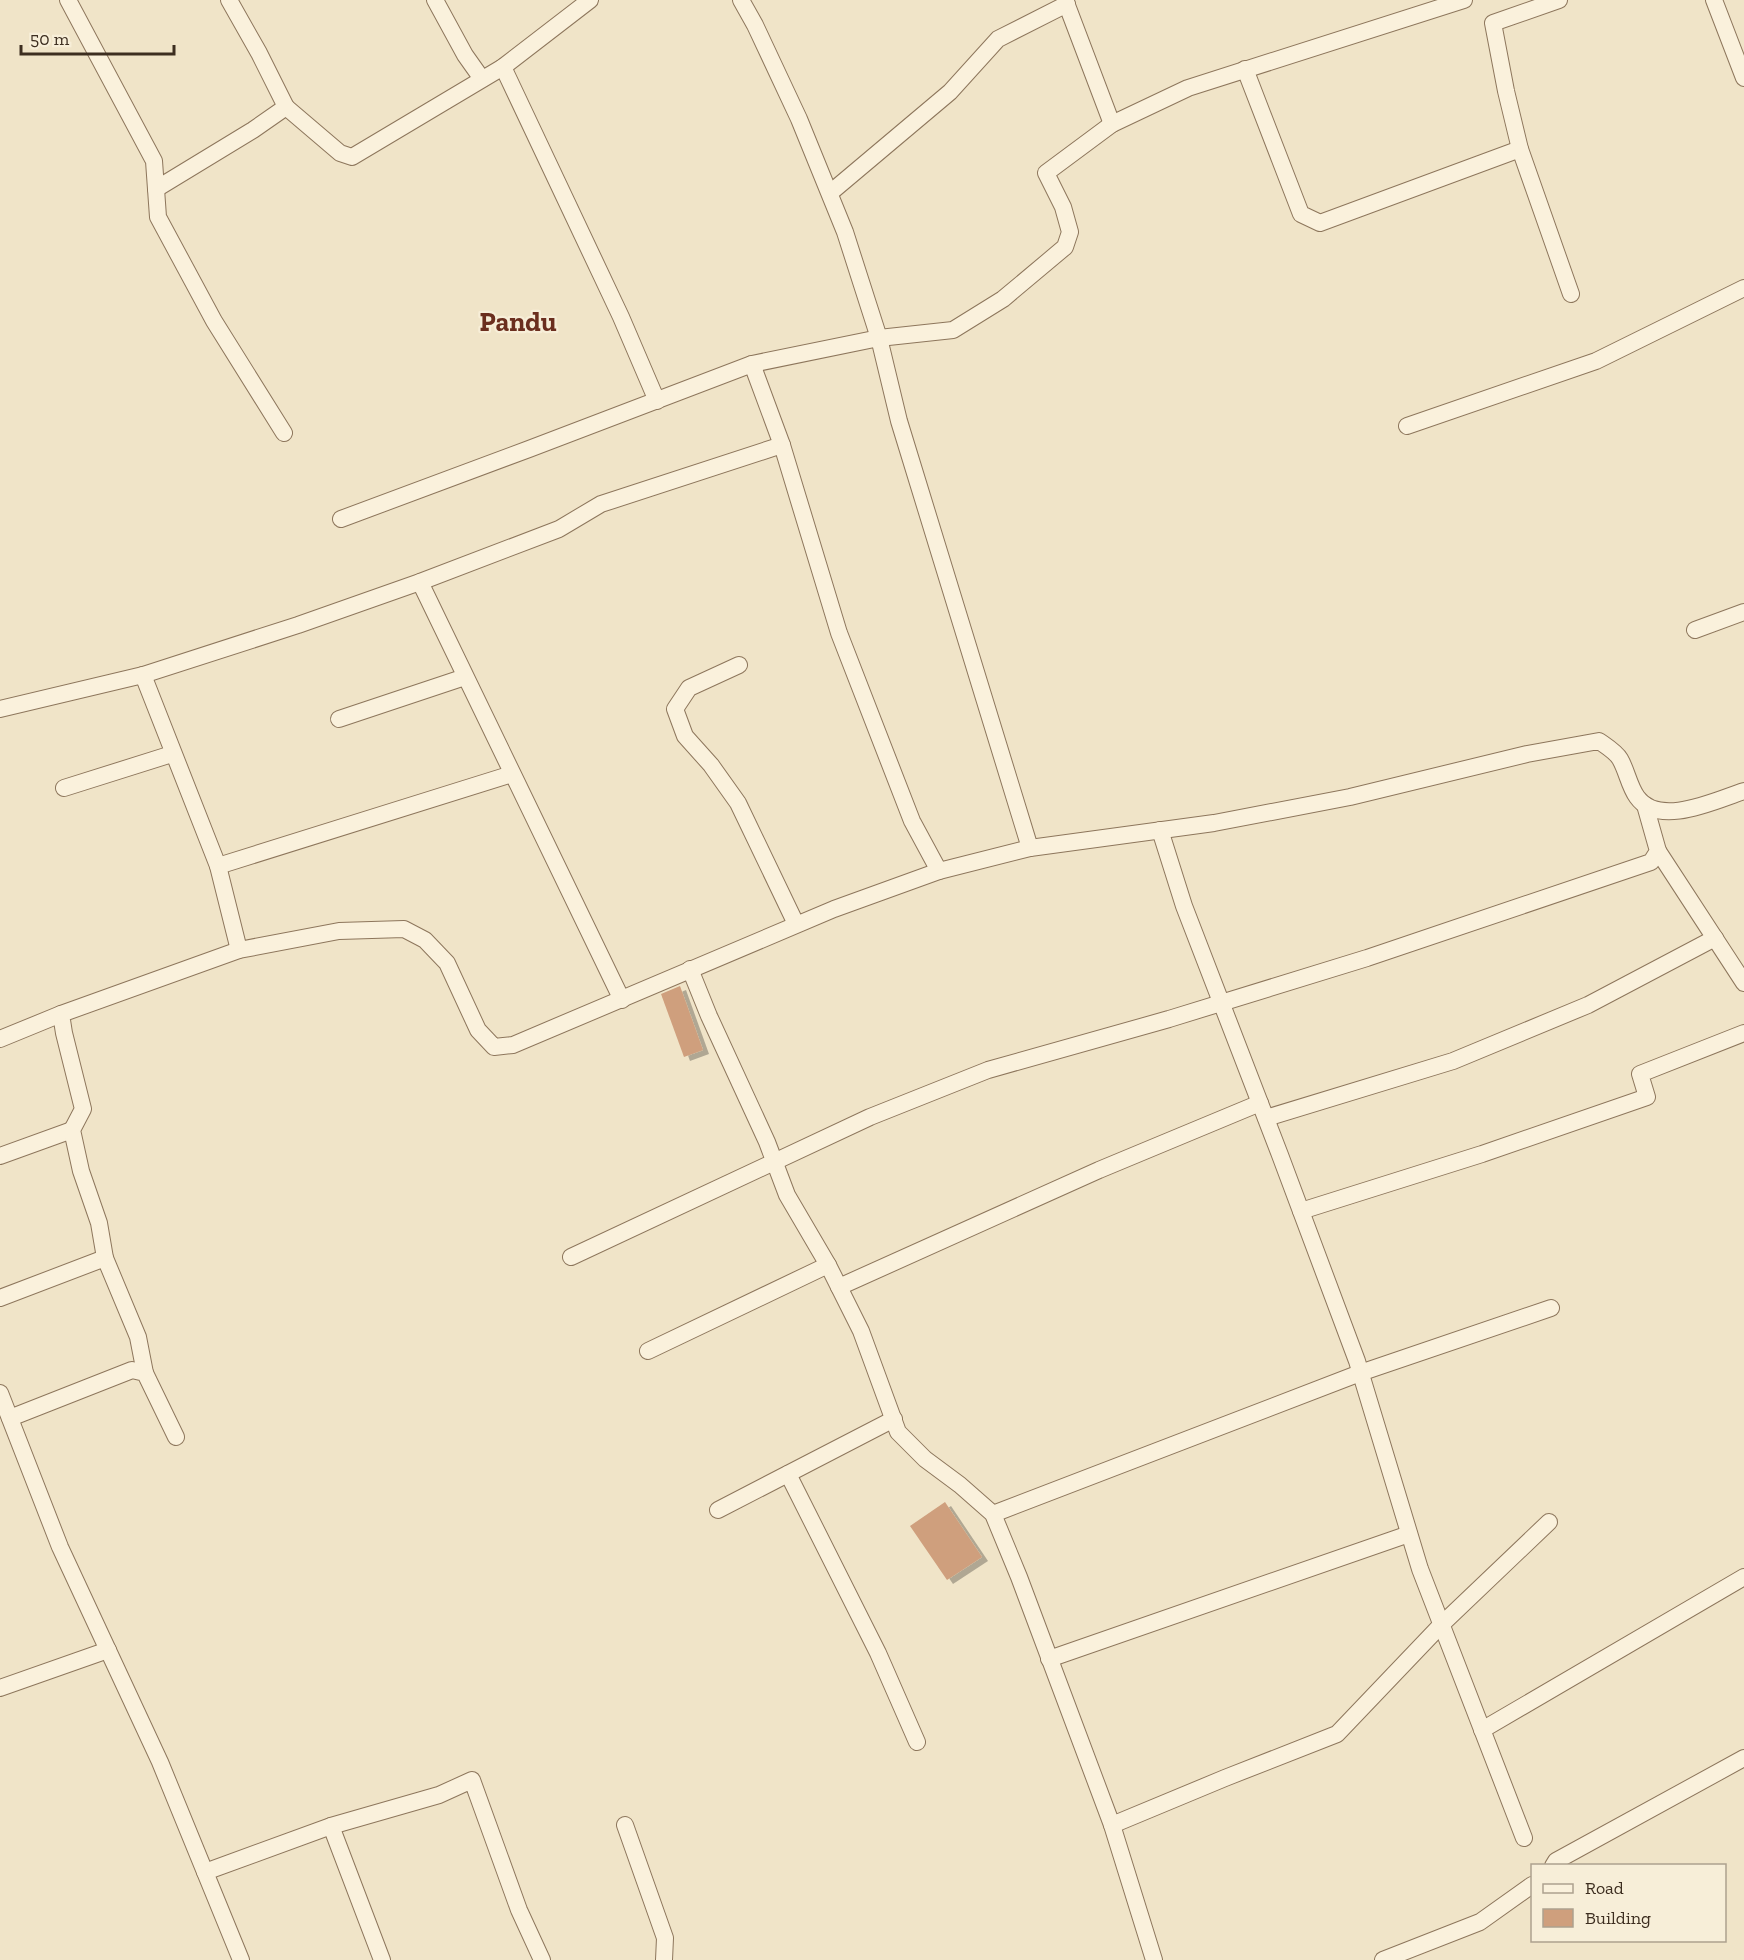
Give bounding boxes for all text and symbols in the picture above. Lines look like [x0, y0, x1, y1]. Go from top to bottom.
scale bar [21, 18, 174, 56]
text: 50 m [30, 28, 70, 50]
district label: Pandu [480, 306, 557, 338]
legend [1531, 1864, 1726, 1942]
text: Road [1585, 1877, 1624, 1899]
text: Building [1585, 1907, 1651, 1929]

